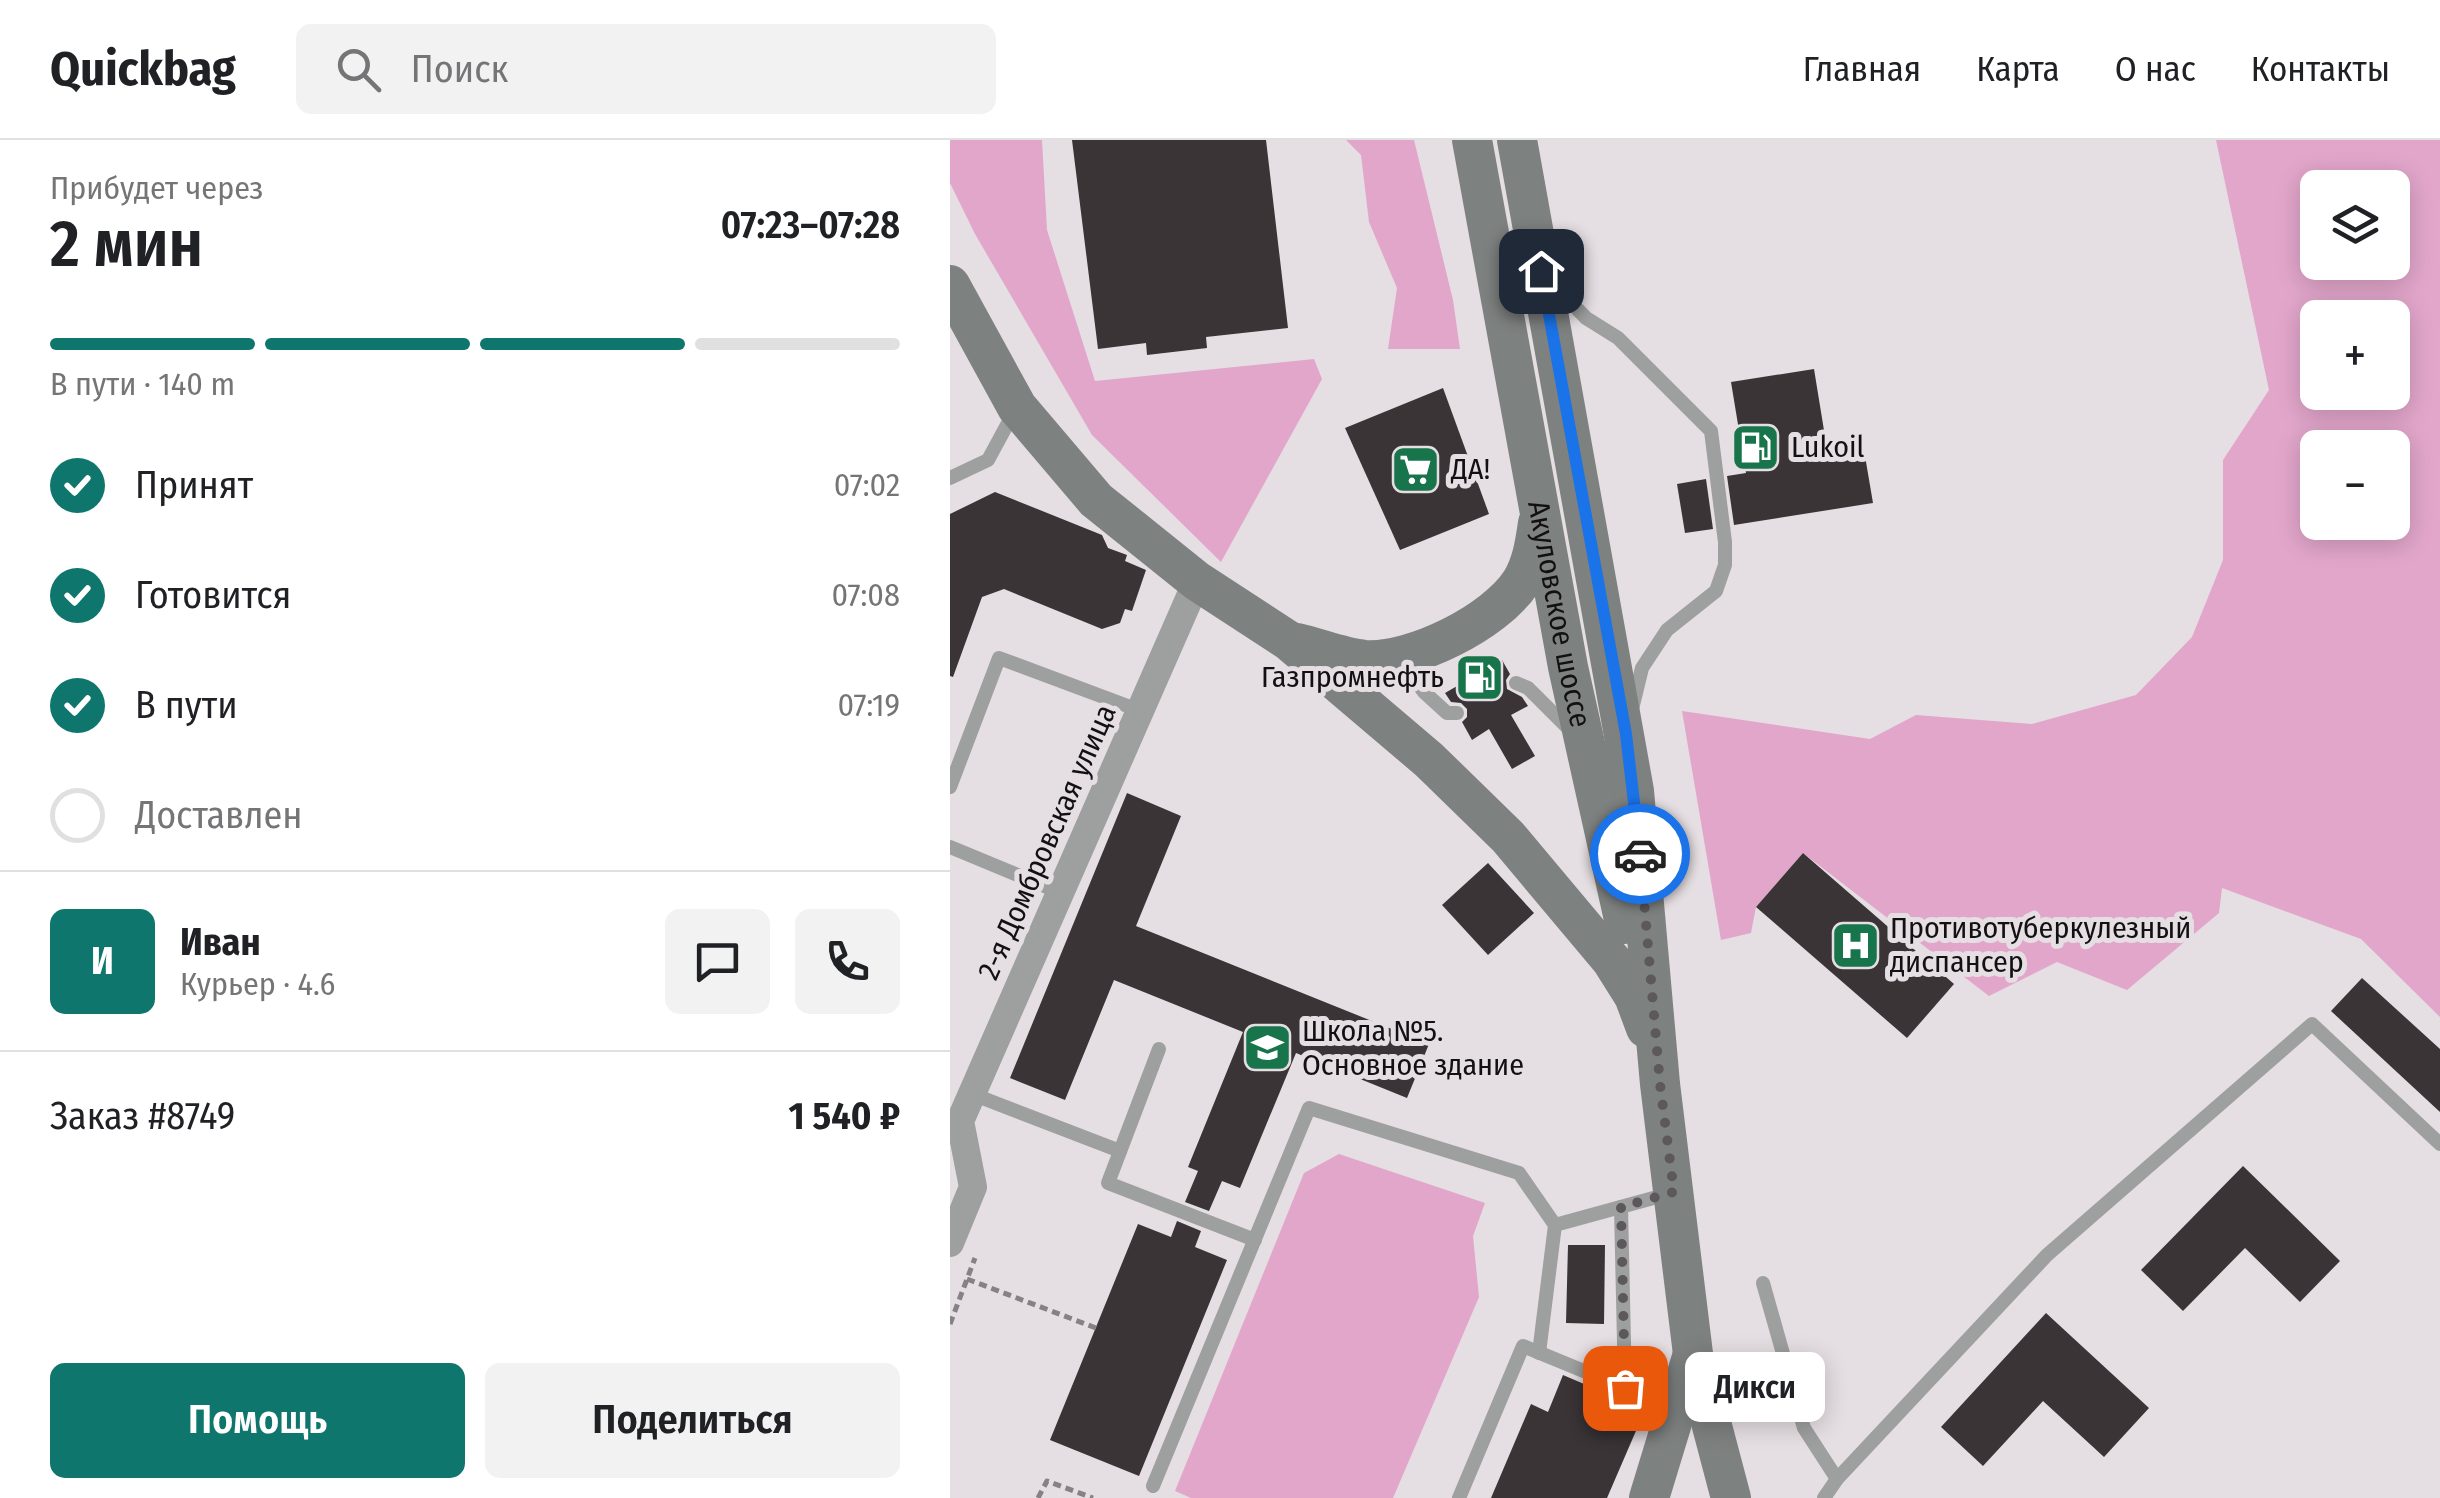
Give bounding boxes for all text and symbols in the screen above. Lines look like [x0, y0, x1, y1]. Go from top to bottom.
search box [296, 24, 996, 114]
text: Quickbag [50, 40, 236, 98]
icon: search [331, 42, 386, 97]
text: Поиск [411, 46, 508, 92]
text: Главная [1803, 48, 1921, 90]
text: Карта [1976, 48, 2060, 90]
text: О нас [2115, 48, 2196, 90]
text: Контакты [2251, 48, 2390, 90]
text: Прибудет через [50, 169, 263, 207]
map controls [2300, 170, 2410, 540]
button: layers [2300, 170, 2410, 280]
text: 07:23–07:28 [721, 202, 900, 248]
text: 2 мин [50, 205, 203, 283]
pin [1499, 229, 1584, 314]
icon: home [1514, 244, 1569, 299]
button: + [2300, 300, 2410, 410]
text: В пути · 140 m [50, 365, 235, 403]
fuel station icon: Lukoil [1730, 421, 1782, 473]
place label: Lukoil [1791, 429, 1865, 465]
button: − [2300, 430, 2410, 540]
supermarket icon: ДА! [1390, 443, 1442, 495]
place label: ДА! [1450, 451, 1490, 487]
icon: check [50, 458, 105, 513]
text: Принят [135, 462, 253, 508]
text: 07:02 [834, 466, 900, 504]
street label: Акуловское шоссе [1520, 498, 1599, 731]
icon: check [50, 568, 105, 623]
text: Готовится [135, 572, 291, 618]
text: 07:08 [831, 576, 900, 614]
fuel station icon: Газпромнефть [1453, 651, 1505, 703]
place label: Газпромнефть [1261, 659, 1444, 695]
icon: check [50, 678, 105, 733]
text: В пути [135, 682, 238, 728]
text: 07:19 [837, 686, 900, 724]
street label: 2-я Домбровская улица [970, 699, 1124, 985]
text: Доставлен [135, 792, 302, 838]
courier [1590, 804, 1690, 904]
icon: car [1613, 827, 1668, 882]
button: chat [665, 909, 770, 1014]
button: phone [795, 909, 900, 1014]
place label: Противотуберкулезный диспансер [1890, 910, 2191, 980]
text: Иван [180, 919, 261, 965]
hospital icon: Противотуберкулезный диспансер [1829, 919, 1881, 971]
text: И [91, 938, 114, 984]
text: Курьер · 4.6 [180, 965, 335, 1003]
place label: Школа №5. Основное здание [1302, 1013, 1524, 1083]
school or university icon: Школа №5. Основное здание [1241, 1022, 1293, 1074]
text: Заказ #8749 [50, 1093, 235, 1139]
text: 1 540 ₽ [789, 1093, 900, 1139]
pin [1583, 1346, 1668, 1431]
callout: Дикси [1685, 1353, 1825, 1423]
icon: bag [1598, 1361, 1653, 1416]
button: Помощь [50, 1363, 465, 1478]
button: Поделиться [485, 1363, 900, 1478]
text: Дикси [1714, 1368, 1796, 1406]

